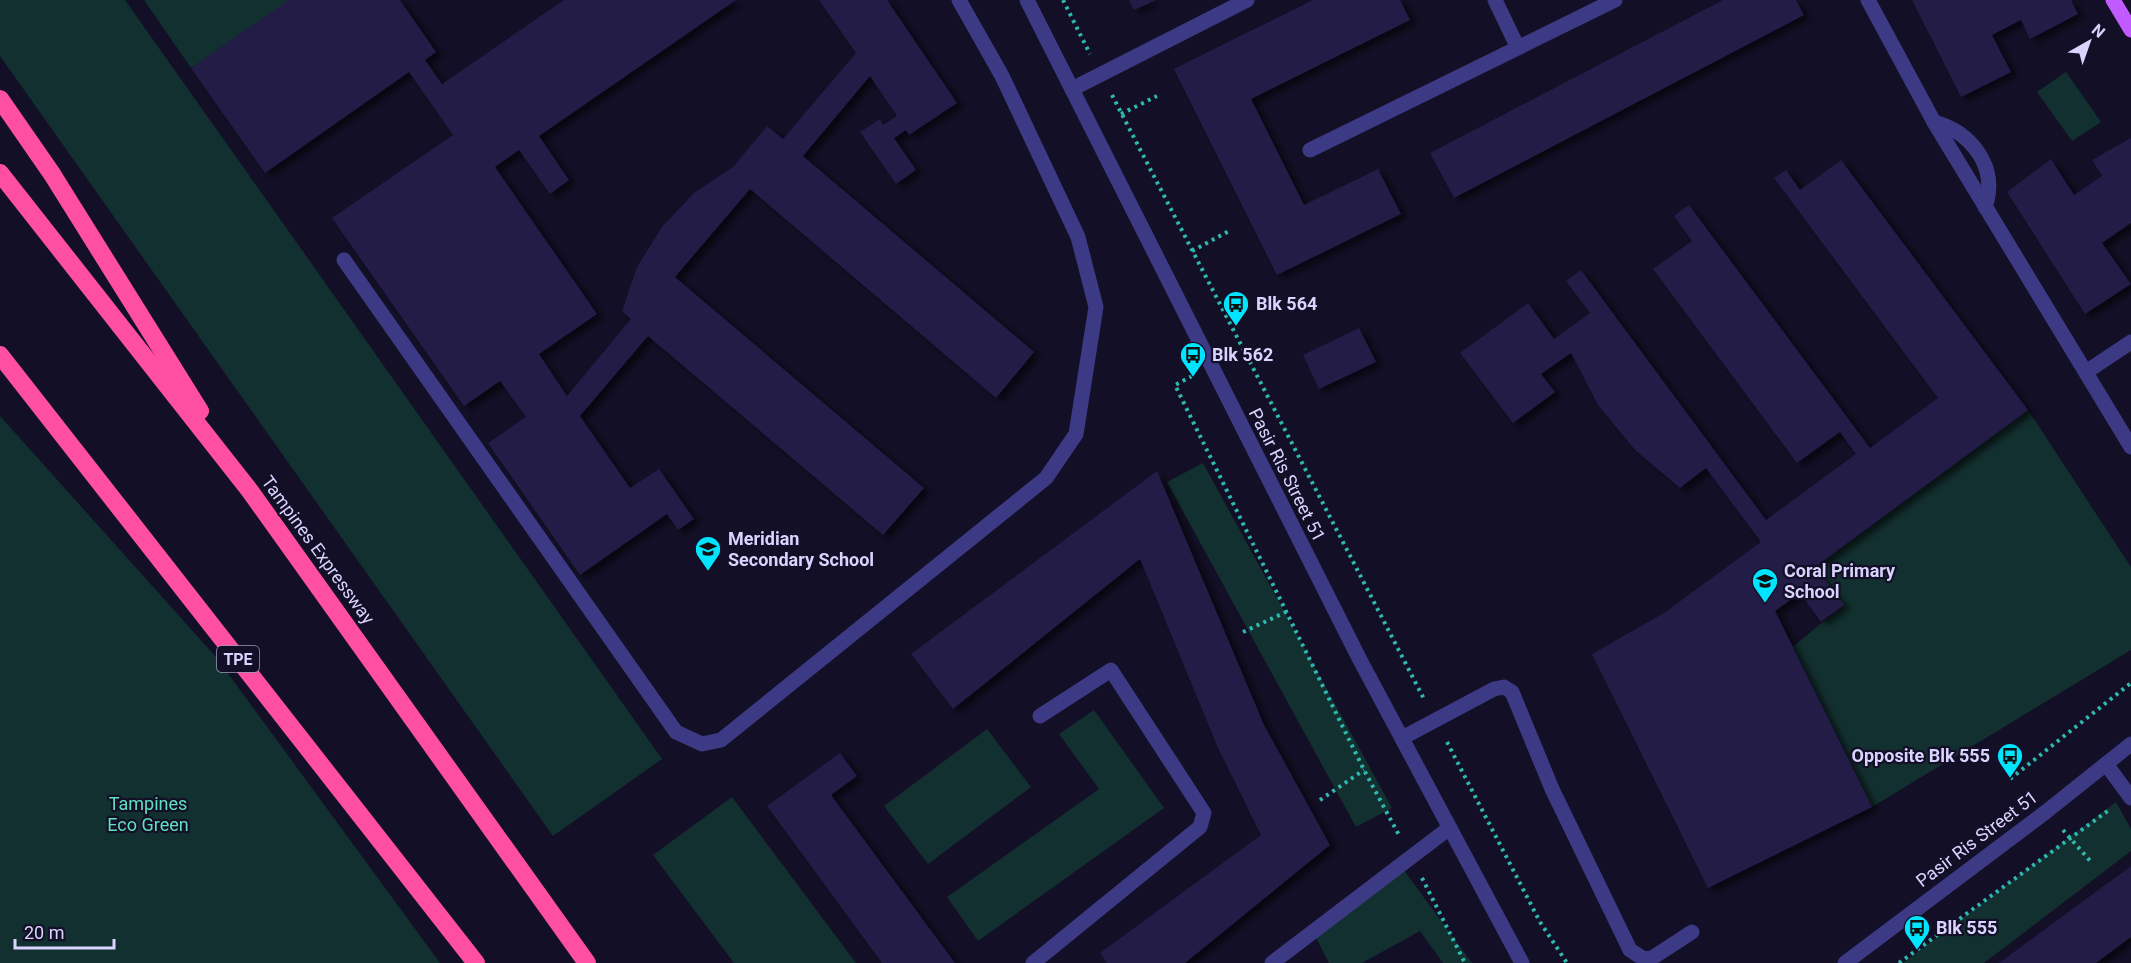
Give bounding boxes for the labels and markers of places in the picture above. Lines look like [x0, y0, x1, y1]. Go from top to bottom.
bus stop icon: Blk 564 [1221, 289, 1251, 327]
place label: Blk 564 [1256, 293, 1317, 314]
bus stop icon: Blk 562 [1178, 340, 1208, 378]
place label: Blk 562 [1212, 344, 1273, 365]
place label: Meridian Secondary School [728, 528, 874, 570]
school or university icon: Meridian Secondary School [693, 534, 723, 572]
place label: Coral Primary School [1784, 560, 1896, 602]
school or university icon: Coral Primary School [1750, 566, 1780, 604]
bus stop icon: Opposite Blk 555 [1995, 741, 2025, 779]
place label: Opposite Blk 555 [1852, 745, 1990, 766]
bus stop icon: Blk 555 [1902, 913, 1932, 951]
place label: Blk 555 [1936, 917, 1997, 938]

